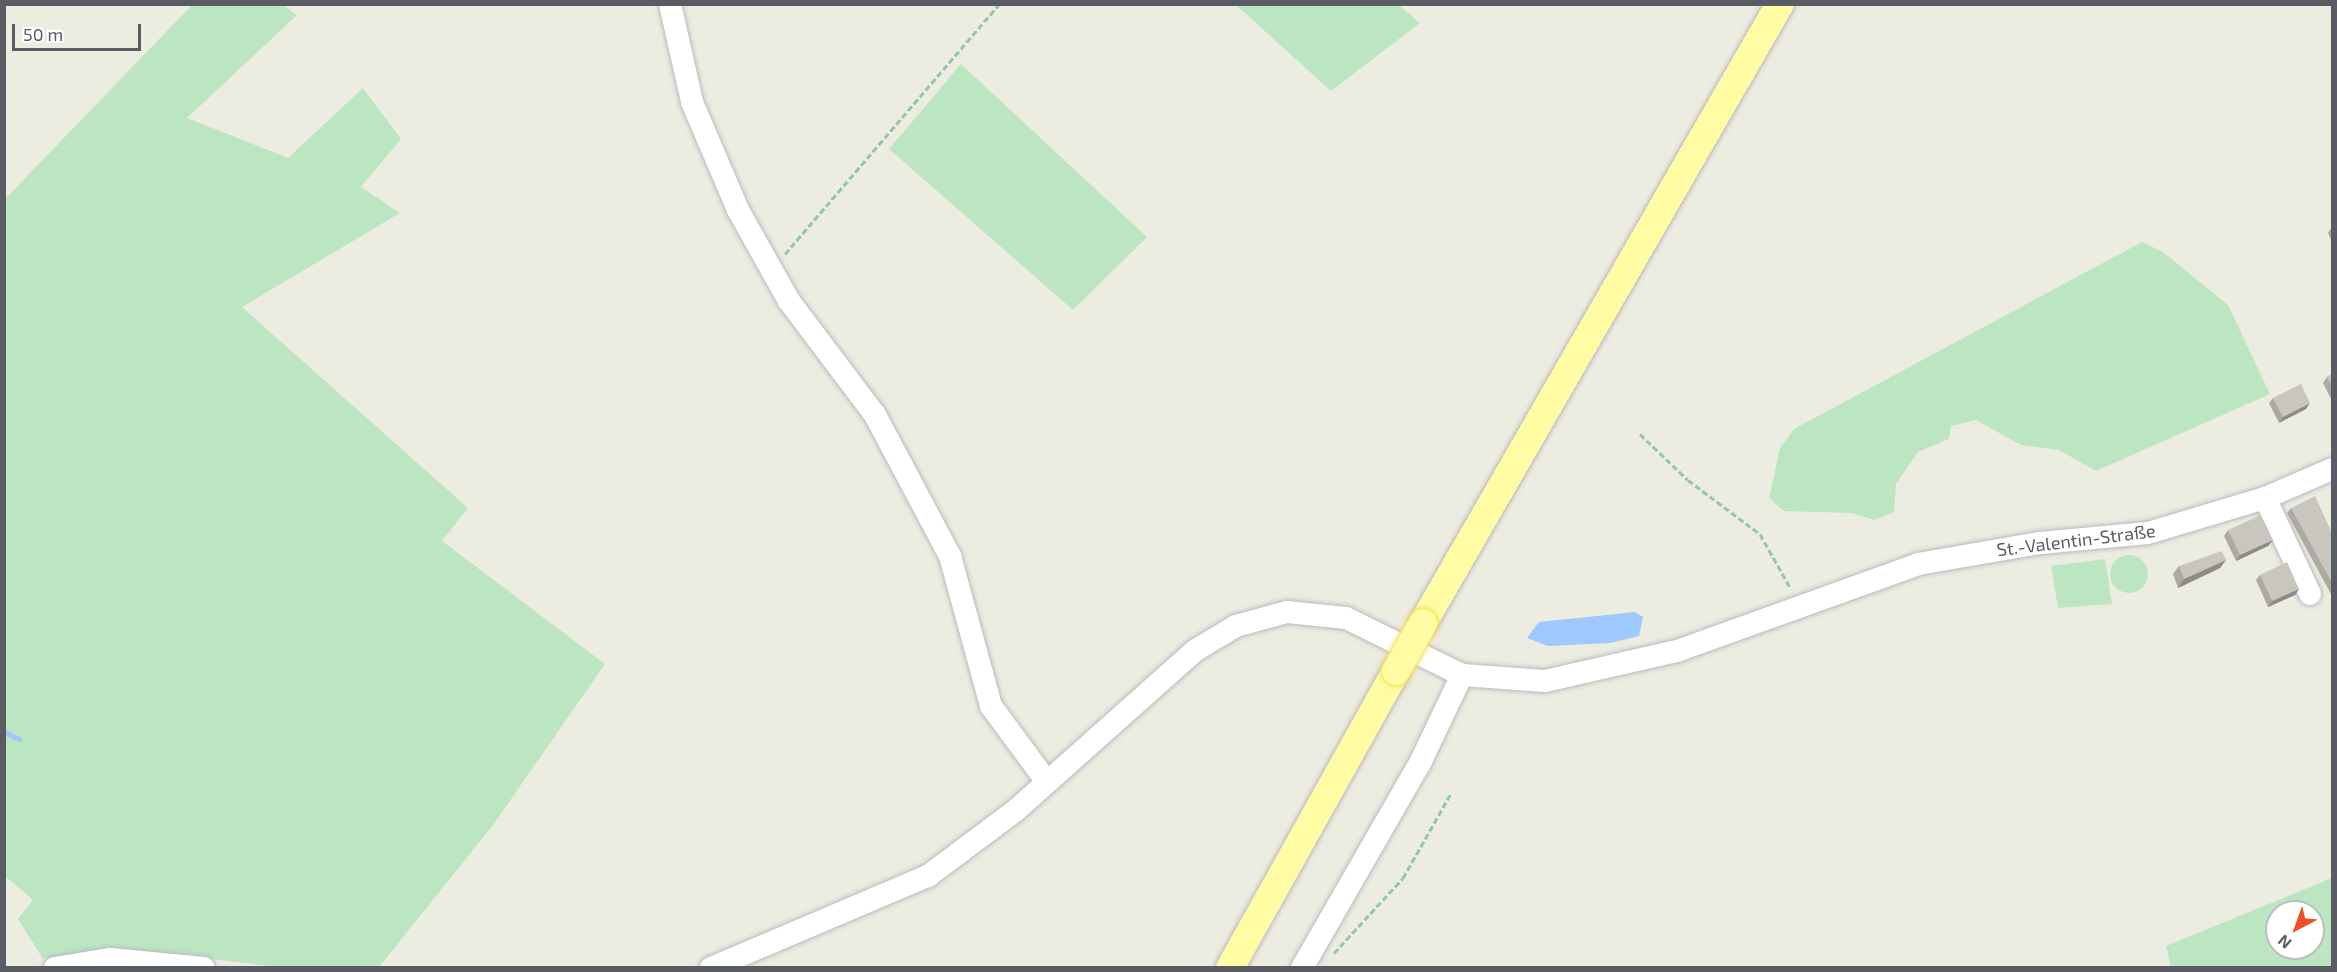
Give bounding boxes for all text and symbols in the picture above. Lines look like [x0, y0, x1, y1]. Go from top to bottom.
scale bar [15, 12, 144, 50]
text: 50 m [23, 23, 63, 45]
street label: St.-Valentin-Straße [1995, 520, 2157, 560]
north arrow [2265, 900, 2325, 960]
text: N [2274, 931, 2295, 953]

